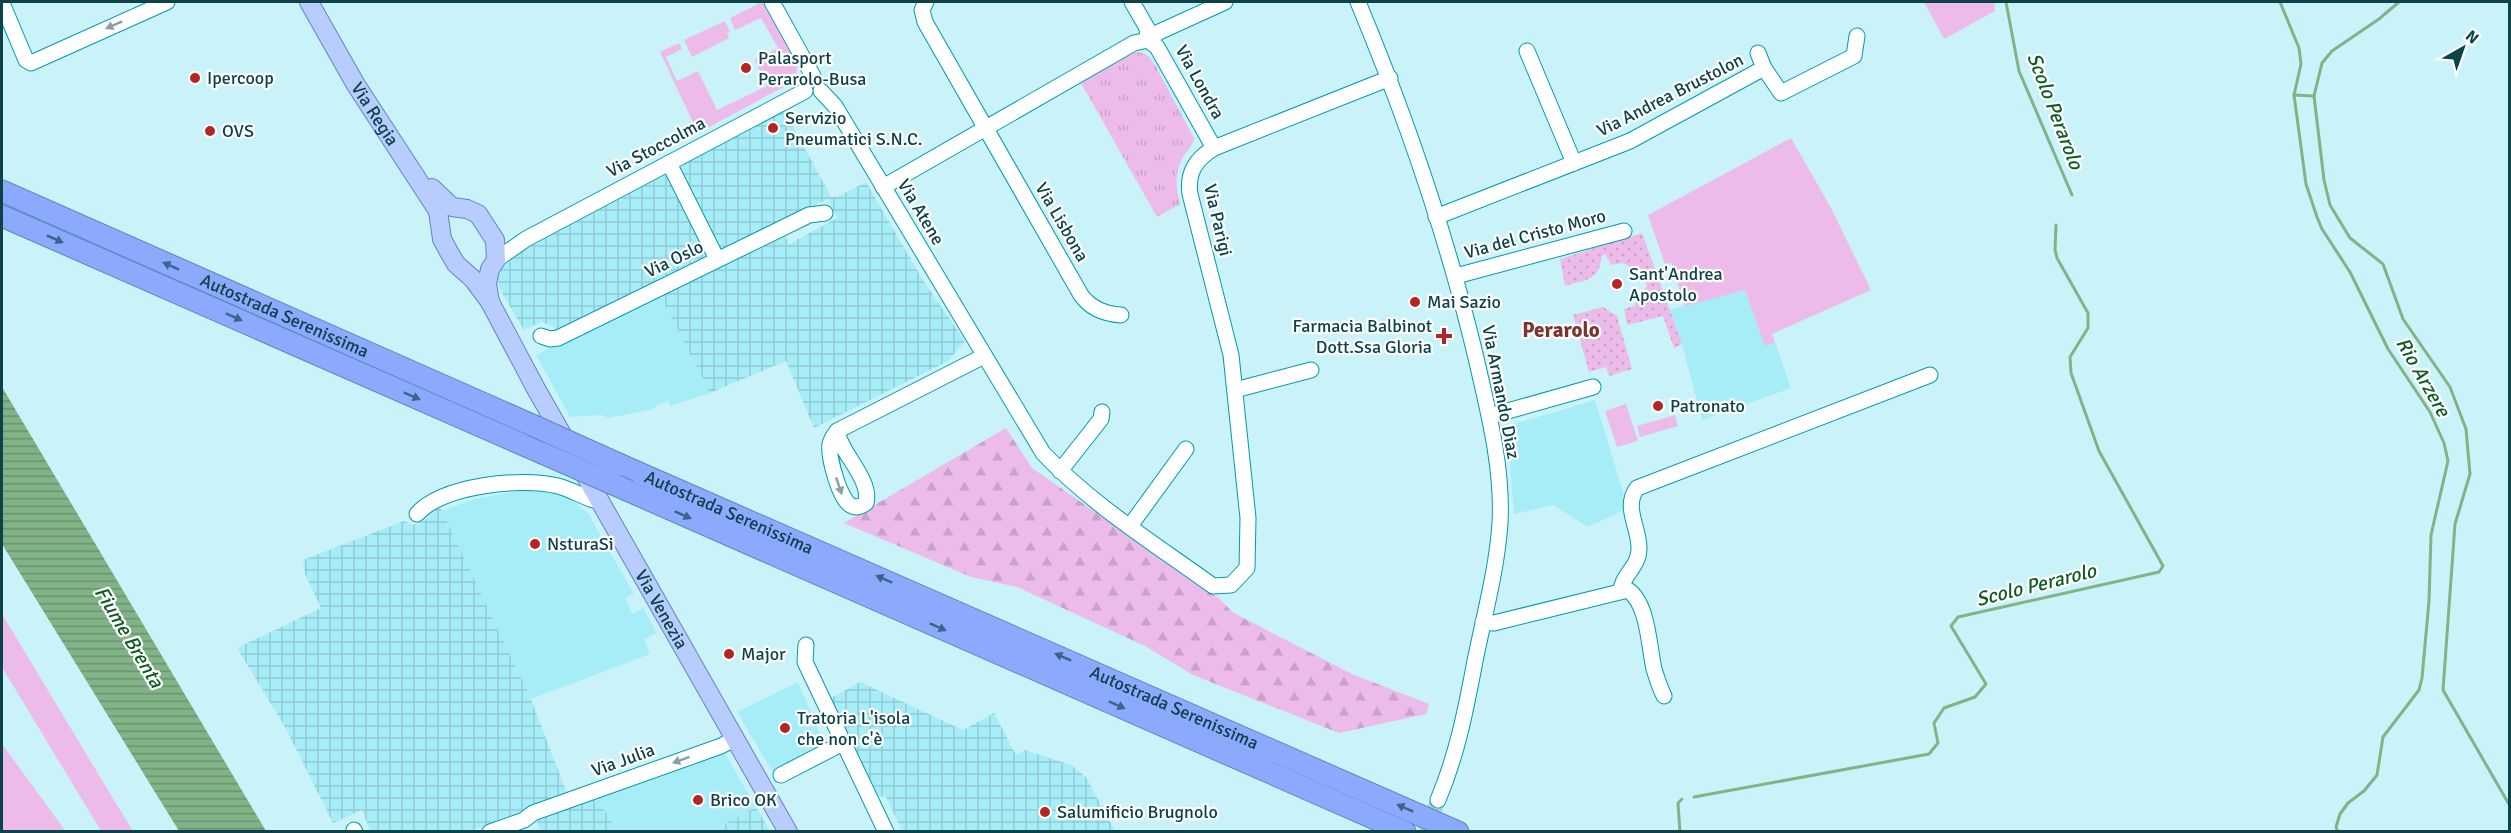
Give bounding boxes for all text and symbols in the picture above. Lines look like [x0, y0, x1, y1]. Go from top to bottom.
north arrow [2433, 18, 2493, 78]
one-way arrow [105, 21, 122, 30]
text: N [2461, 26, 2483, 49]
street label: Via Londra [1171, 41, 1229, 123]
place label: Palasport Perarolo-Busa [758, 47, 867, 90]
street label: Via Andrea Brustolon [1593, 48, 1747, 142]
water label: Scolo Perarolo [2021, 49, 2089, 174]
marker: Palasport Perarolo-Busa [739, 61, 753, 75]
place label: Ipercoop [207, 67, 274, 89]
marker: Ipercoop [188, 71, 202, 85]
street label: Via Regia [346, 78, 404, 150]
place label: Servizio Pneumatici S.N.C. [785, 107, 923, 150]
street label: Via Stoccolma [603, 112, 709, 182]
place label: OVS [222, 120, 254, 142]
marker: Servizio Pneumatici S.N.C. [766, 121, 780, 135]
marker: OVS [203, 124, 217, 138]
street label: Via Atene [893, 175, 949, 249]
street label: Via Lisbona [1030, 178, 1094, 266]
street label: Via Parigi [1199, 182, 1237, 258]
street label: Via del Cristo Moro [1462, 205, 1608, 263]
one-way arrow [46, 235, 64, 244]
street label: Via Oslo [641, 235, 707, 283]
one-way arrow [162, 261, 179, 270]
place label: Sant'Andrea Apostolo [1629, 263, 1723, 306]
street label: Autostrada Serenissima [197, 269, 372, 363]
marker: Sant'Andrea Apostolo [1610, 277, 1624, 291]
place label: Mai Sazio [1427, 291, 1501, 313]
marker: Mai Sazio [1408, 295, 1422, 309]
one-way arrow [225, 313, 242, 322]
place label: Farmacia Balbinot Dott.Ssa Gloria [1292, 315, 1432, 358]
district label: Perarolo [1522, 317, 1600, 343]
street label: Via Armando Diaz [1477, 323, 1525, 461]
marker: Farmacia Balbinot Dott.Ssa Gloria [1437, 329, 1451, 343]
water label: Rio Arzere [2390, 333, 2456, 422]
one-way arrow [403, 392, 421, 401]
place label: Patronato [1670, 395, 1745, 417]
marker: Patronato [1651, 399, 1665, 413]
street label: Autostrada Serenissima [641, 466, 817, 559]
one-way arrow [835, 477, 845, 495]
one-way arrow [674, 510, 691, 519]
place label: NsturaSi [547, 533, 614, 555]
marker: NsturaSi [528, 537, 542, 551]
water label: Scolo Perarolo [1973, 558, 2100, 612]
street label: Via Venezia [630, 566, 693, 653]
one-way arrow [874, 574, 892, 584]
water label: Fiume Brenta [89, 582, 170, 693]
one-way arrow [930, 622, 947, 631]
place label: Major [741, 643, 786, 665]
marker: Major [722, 647, 736, 661]
one-way arrow [1053, 652, 1071, 662]
street label: Autostrada Serenissima [1086, 661, 1262, 754]
one-way arrow [1108, 700, 1126, 710]
place label: Tratoria L'isola che non c'è [797, 707, 910, 750]
marker: Tratoria L'isola che non c'è [778, 721, 792, 735]
street label: Via Julia [588, 738, 658, 782]
one-way arrow [672, 755, 690, 765]
place label: Brico OK [710, 789, 777, 811]
marker: Brico OK [691, 793, 705, 807]
place label: Salumificio Brugnolo [1057, 801, 1218, 823]
one-way arrow [1395, 803, 1413, 813]
marker: Salumificio Brugnolo [1038, 805, 1052, 819]

